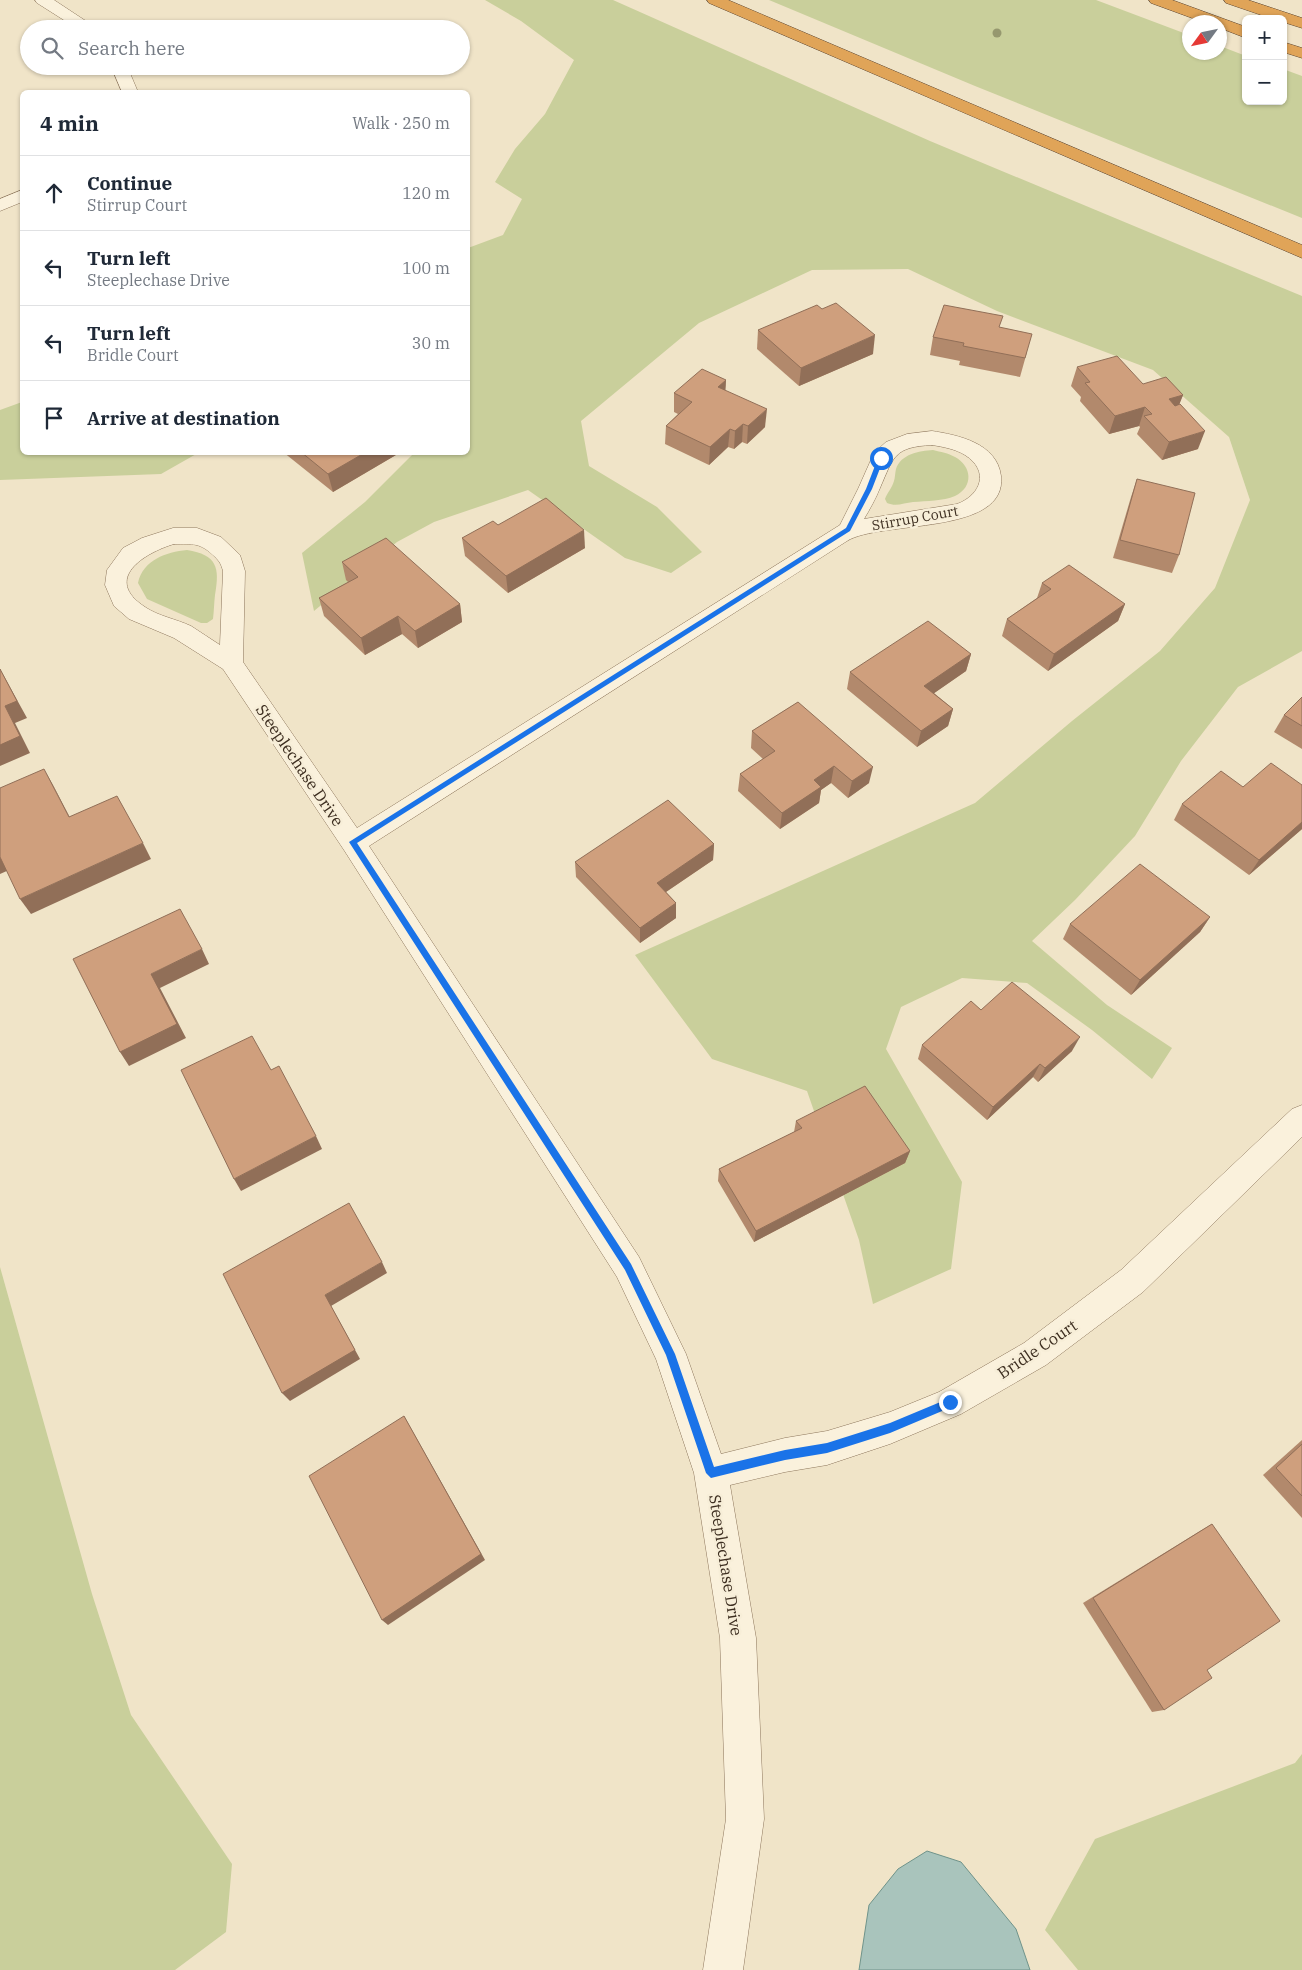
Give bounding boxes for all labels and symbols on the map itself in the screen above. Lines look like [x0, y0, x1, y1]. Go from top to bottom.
north arrow [1182, 15, 1227, 60]
route start [870, 447, 893, 470]
street label: Stirrup Court [870, 502, 960, 534]
street label: Steeplechase Drive [252, 700, 348, 830]
street label: Bridle Court [993, 1315, 1081, 1383]
route end [939, 1391, 962, 1414]
street label: Steeplechase Drive [705, 1493, 747, 1637]

